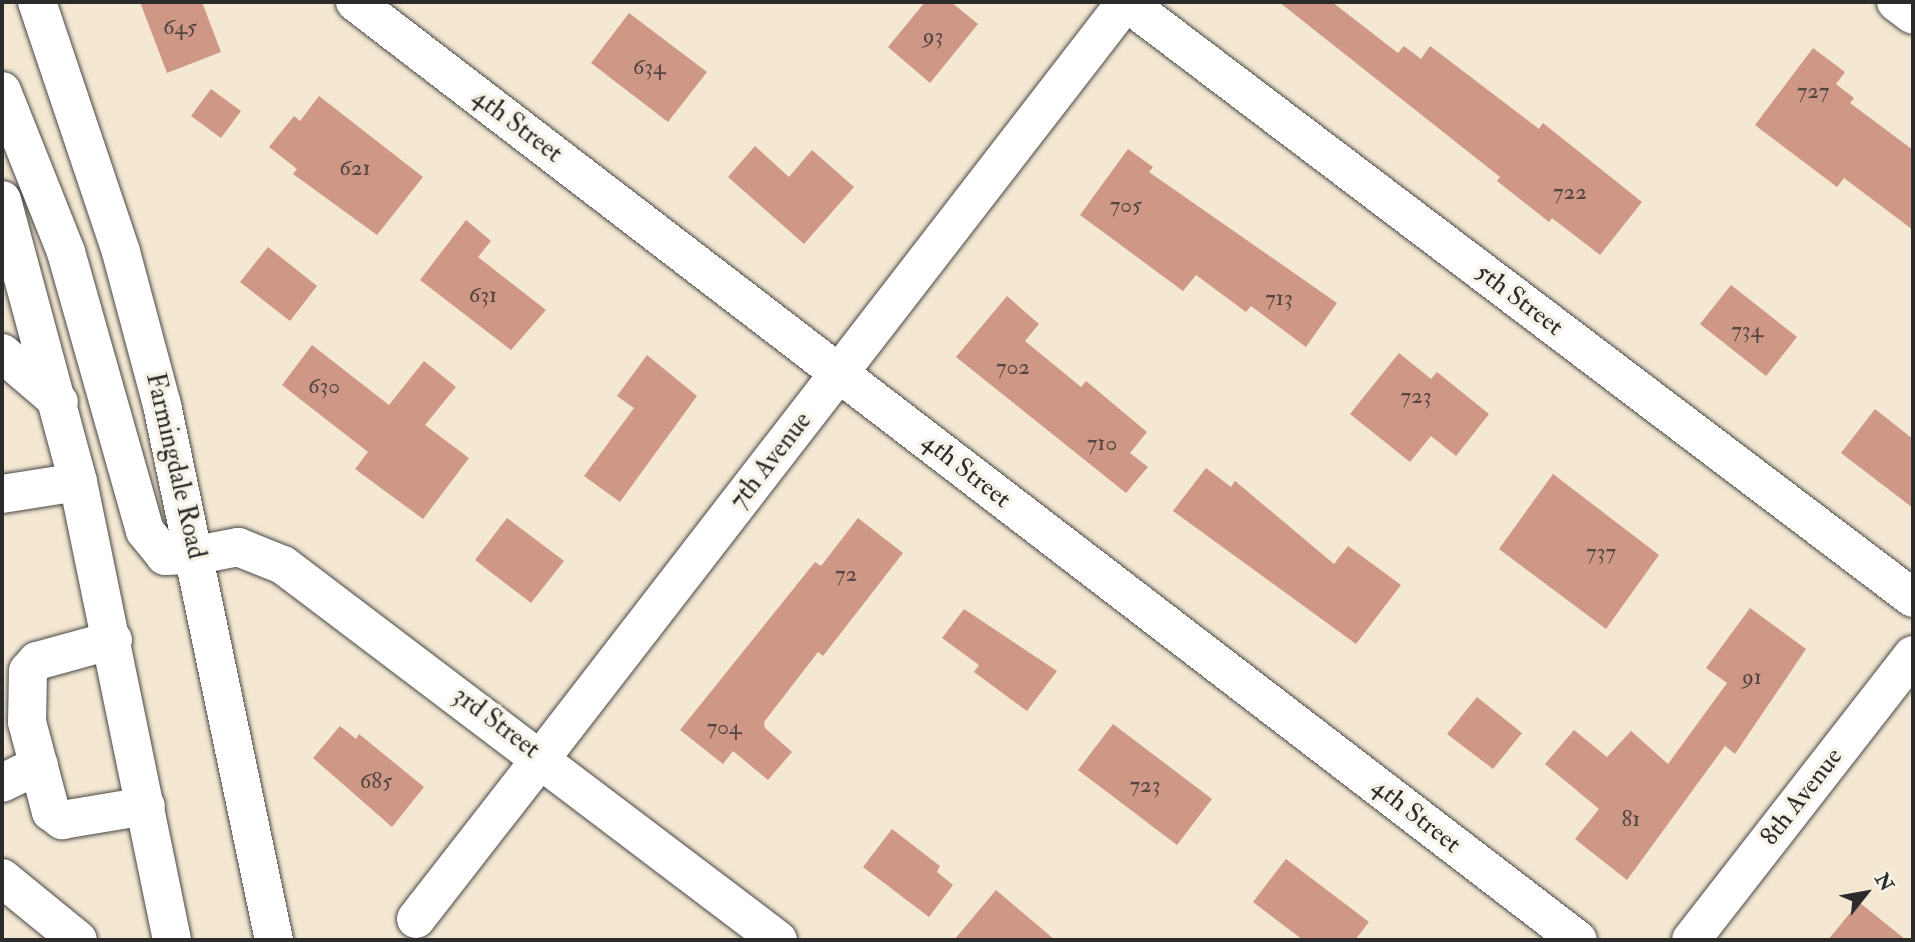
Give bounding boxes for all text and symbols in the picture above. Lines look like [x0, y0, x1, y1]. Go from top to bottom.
house number: 645 [163, 13, 197, 41]
house number: 93 [923, 22, 943, 50]
house number: 634 [633, 53, 665, 81]
house number: 727 [1797, 77, 1829, 105]
street label: 4th Street [466, 82, 568, 170]
house number: 621 [339, 154, 371, 182]
house number: 722 [1553, 178, 1587, 206]
house number: 705 [1110, 191, 1142, 219]
street label: 5th Street [1469, 257, 1569, 343]
house number: 631 [469, 281, 497, 309]
house number: 713 [1265, 284, 1293, 312]
house number: 734 [1731, 316, 1763, 344]
house number: 702 [996, 353, 1030, 381]
street label: Farmingdale Road [138, 370, 212, 562]
house number: 630 [308, 372, 340, 400]
house number: 723 [1400, 382, 1432, 410]
street label: 7th Avenue [723, 406, 819, 516]
street label: 4th Street [915, 427, 1017, 515]
house number: 710 [1087, 429, 1117, 457]
house number: 737 [1586, 538, 1616, 566]
house number: 72 [835, 560, 857, 588]
house number: 91 [1742, 663, 1762, 691]
street label: 3rd Street [447, 680, 545, 766]
house number: 704 [707, 713, 741, 741]
street label: 8th Avenue [1754, 742, 1850, 852]
house number: 685 [360, 767, 392, 795]
house number: 723 [1129, 771, 1161, 799]
street label: 4th Street [1365, 772, 1467, 860]
house number: 81 [1621, 805, 1641, 833]
north arrow [1831, 858, 1901, 928]
text: N [1869, 869, 1899, 896]

